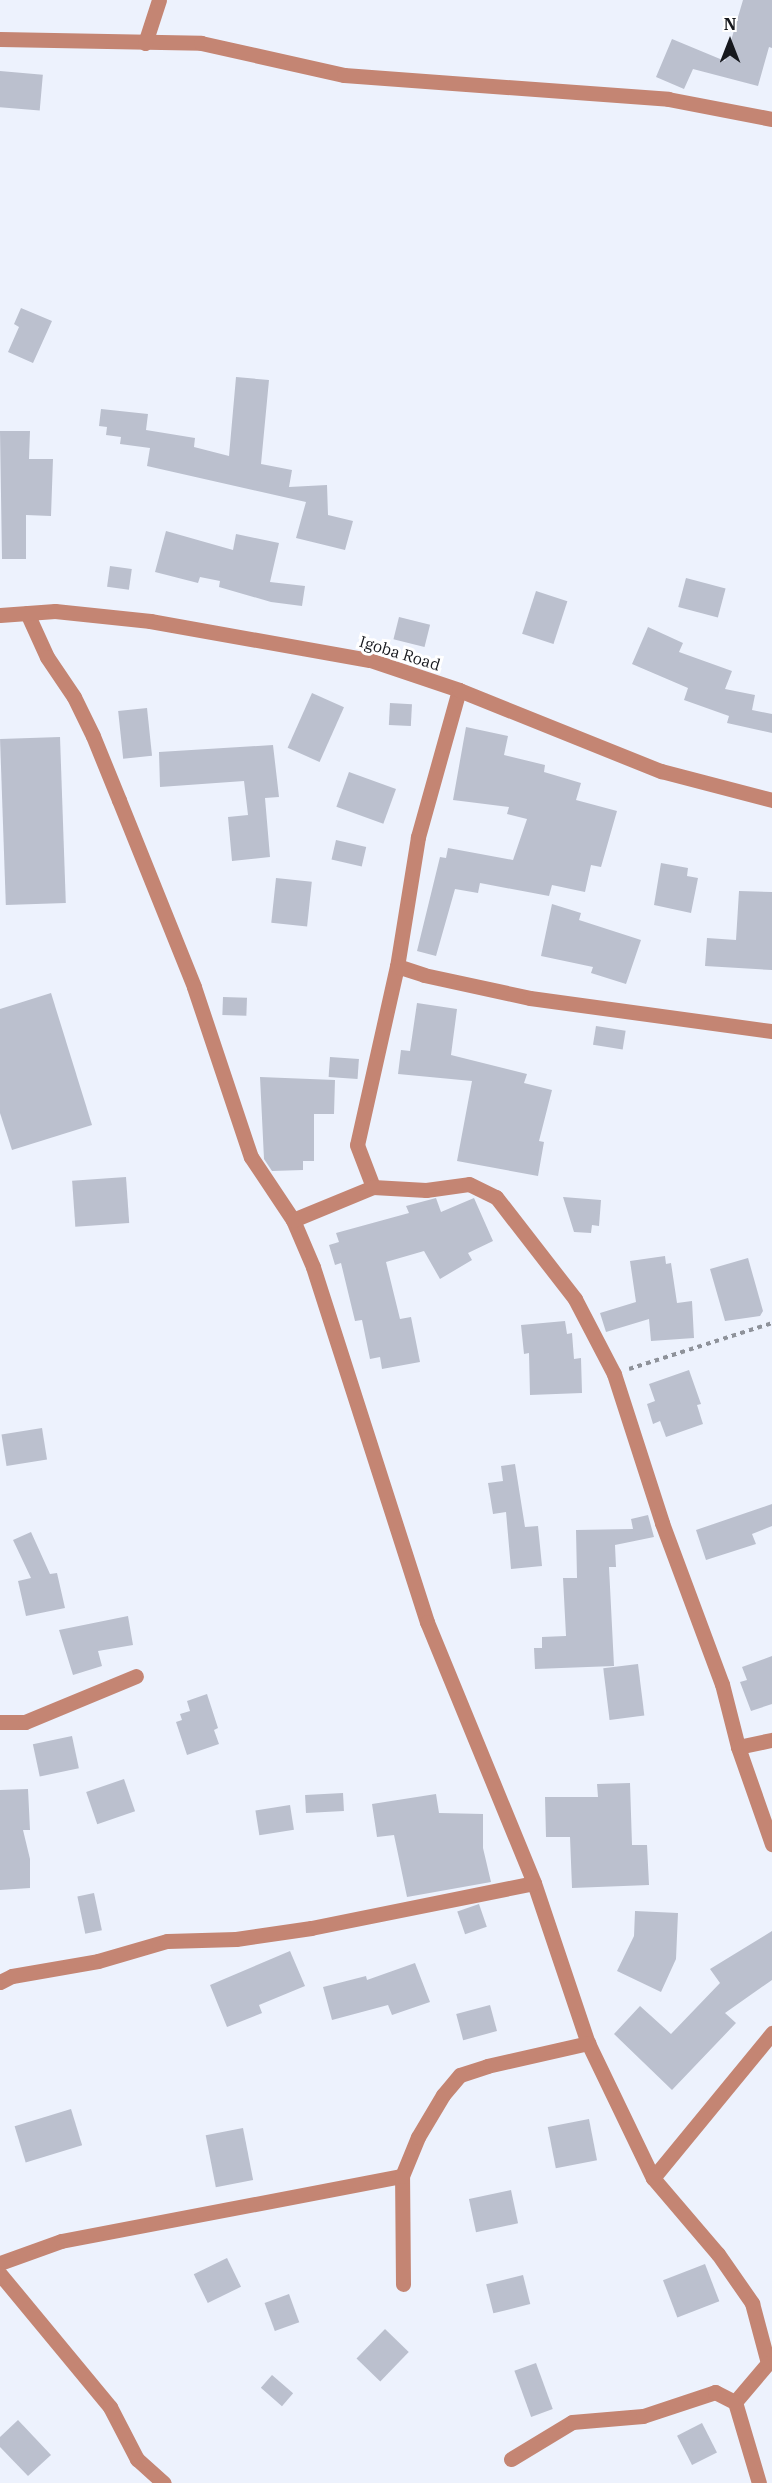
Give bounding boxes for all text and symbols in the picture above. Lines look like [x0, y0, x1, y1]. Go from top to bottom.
north arrow [700, 12, 760, 72]
text: N [724, 14, 736, 34]
street label: Igoba Road [357, 632, 443, 674]

